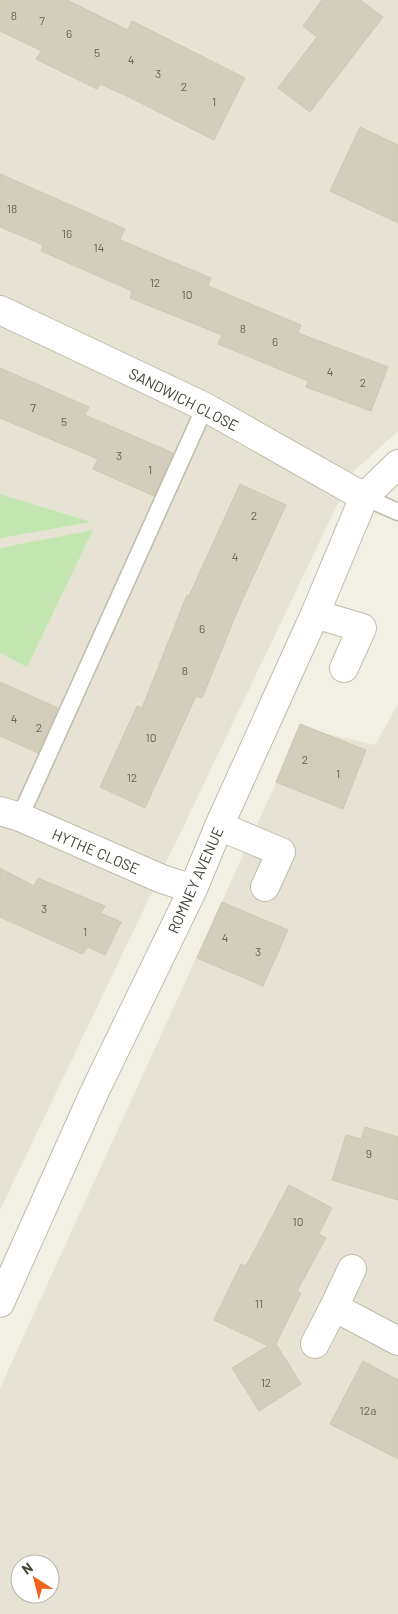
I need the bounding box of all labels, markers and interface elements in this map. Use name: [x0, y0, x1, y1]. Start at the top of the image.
house number: 8: [11, 8, 17, 22]
house number: 7: [39, 13, 45, 27]
house number: 6: [66, 26, 72, 40]
house number: 5: [94, 45, 100, 59]
house number: 4: [128, 52, 134, 66]
house number: 3: [155, 66, 161, 80]
house number: 2: [181, 79, 187, 93]
house number: 1: [212, 94, 216, 108]
house number: 18: [7, 201, 17, 215]
house number: 16: [62, 226, 72, 240]
house number: 14: [94, 240, 104, 254]
house number: 12: [150, 275, 160, 289]
house number: 10: [182, 287, 192, 301]
house number: 8: [240, 321, 246, 335]
house number: 6: [272, 334, 278, 348]
street label: SANDWICH CLOSE: [126, 364, 242, 434]
house number: 4: [327, 364, 333, 378]
house number: 2: [360, 375, 366, 389]
house number: 7: [30, 400, 36, 414]
house number: 5: [61, 414, 67, 428]
house number: 3: [116, 448, 122, 462]
house number: 1: [148, 462, 152, 476]
house number: 2: [251, 508, 257, 522]
house number: 4: [232, 549, 238, 563]
house number: 6: [199, 621, 205, 635]
house number: 8: [182, 663, 188, 677]
house number: 4: [11, 711, 17, 725]
house number: 2: [36, 720, 42, 734]
house number: 10: [146, 730, 156, 744]
house number: 2: [302, 752, 308, 766]
house number: 1: [336, 766, 340, 780]
house number: 12: [127, 770, 137, 784]
street label: HYTHE CLOSE: [49, 824, 143, 878]
street label: ROMNEY AVENUE: [163, 824, 227, 936]
house number: 3: [41, 901, 47, 915]
house number: 1: [83, 924, 87, 938]
house number: 4: [222, 930, 228, 944]
house number: 3: [255, 944, 261, 958]
house number: 9: [366, 1146, 372, 1160]
house number: 10: [293, 1214, 303, 1228]
house number: 11: [255, 1296, 263, 1310]
house number: 12: [261, 1375, 271, 1389]
house number: 12a: [360, 1403, 376, 1417]
north arrow: [10, 1554, 60, 1604]
text: N: [18, 1558, 36, 1578]

